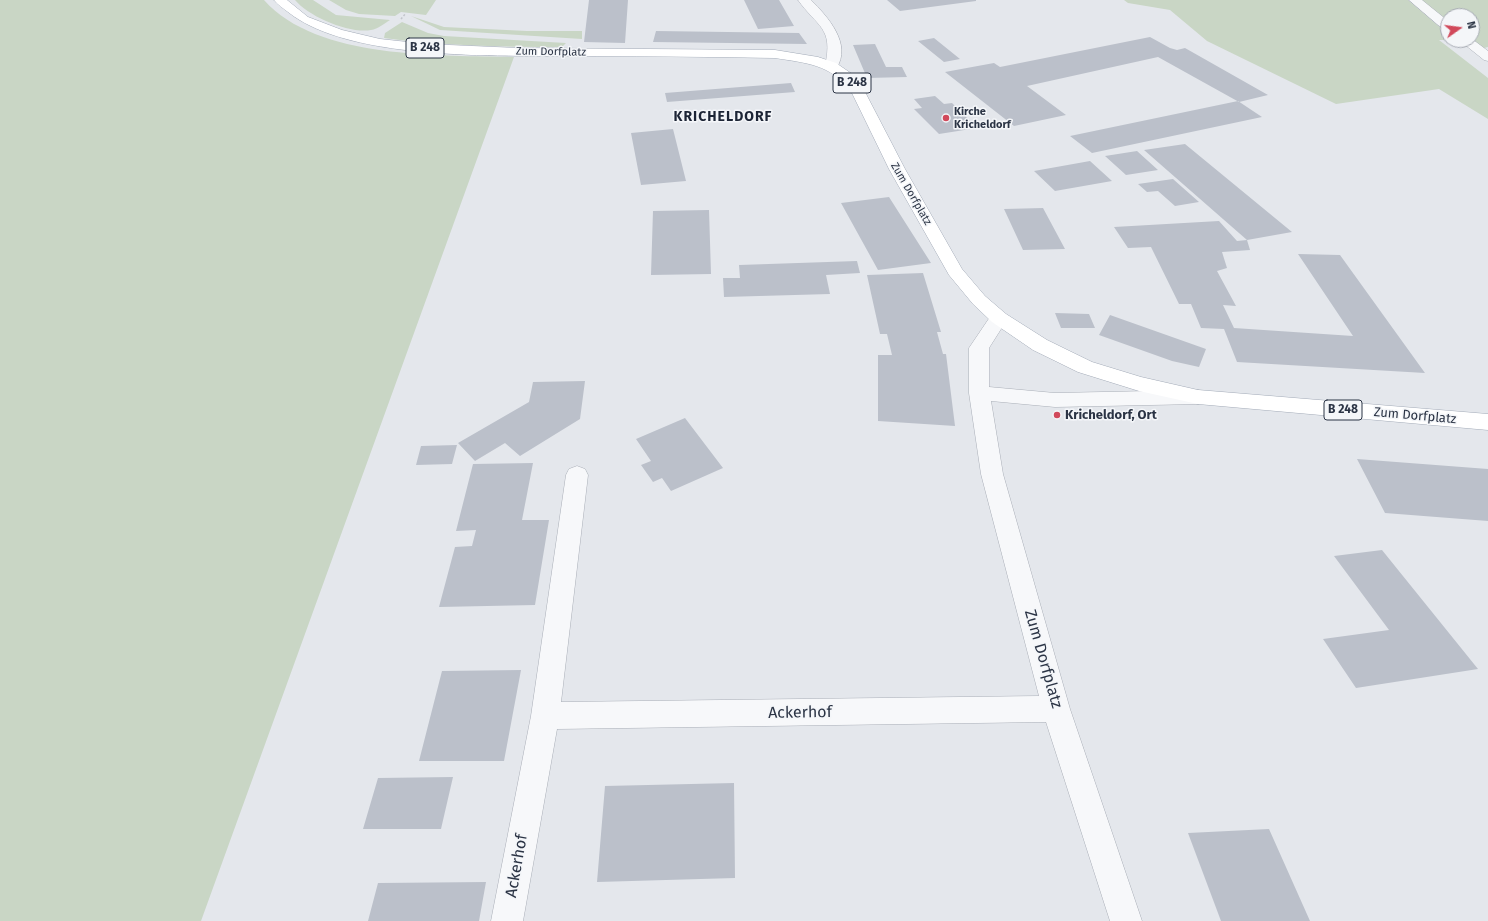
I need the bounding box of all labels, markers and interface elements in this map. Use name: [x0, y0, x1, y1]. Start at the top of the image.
north arrow: [1440, 8, 1480, 48]
text: N: [1464, 20, 1478, 30]
road number: B 248: [406, 38, 444, 58]
street label: Zum Dorfplatz: [516, 45, 586, 59]
road number: B 248: [833, 73, 871, 93]
place label: Kirche Kricheldorf: [954, 105, 1011, 131]
district label: KRICHELDORF: [674, 109, 772, 125]
marker: Kirche Kricheldorf: [941, 113, 951, 123]
street label: Zum Dorfplatz: [888, 160, 934, 228]
road number: B 248: [1324, 400, 1362, 420]
street label: Zum Dorfplatz: [1373, 405, 1457, 427]
place label: Kricheldorf, Ort: [1065, 407, 1157, 423]
marker: Kricheldorf, Ort: [1052, 410, 1062, 420]
street label: Zum Dorfplatz: [1020, 607, 1066, 711]
street label: Ackerhof: [768, 703, 832, 723]
street label: Ackerhof: [502, 833, 532, 899]

